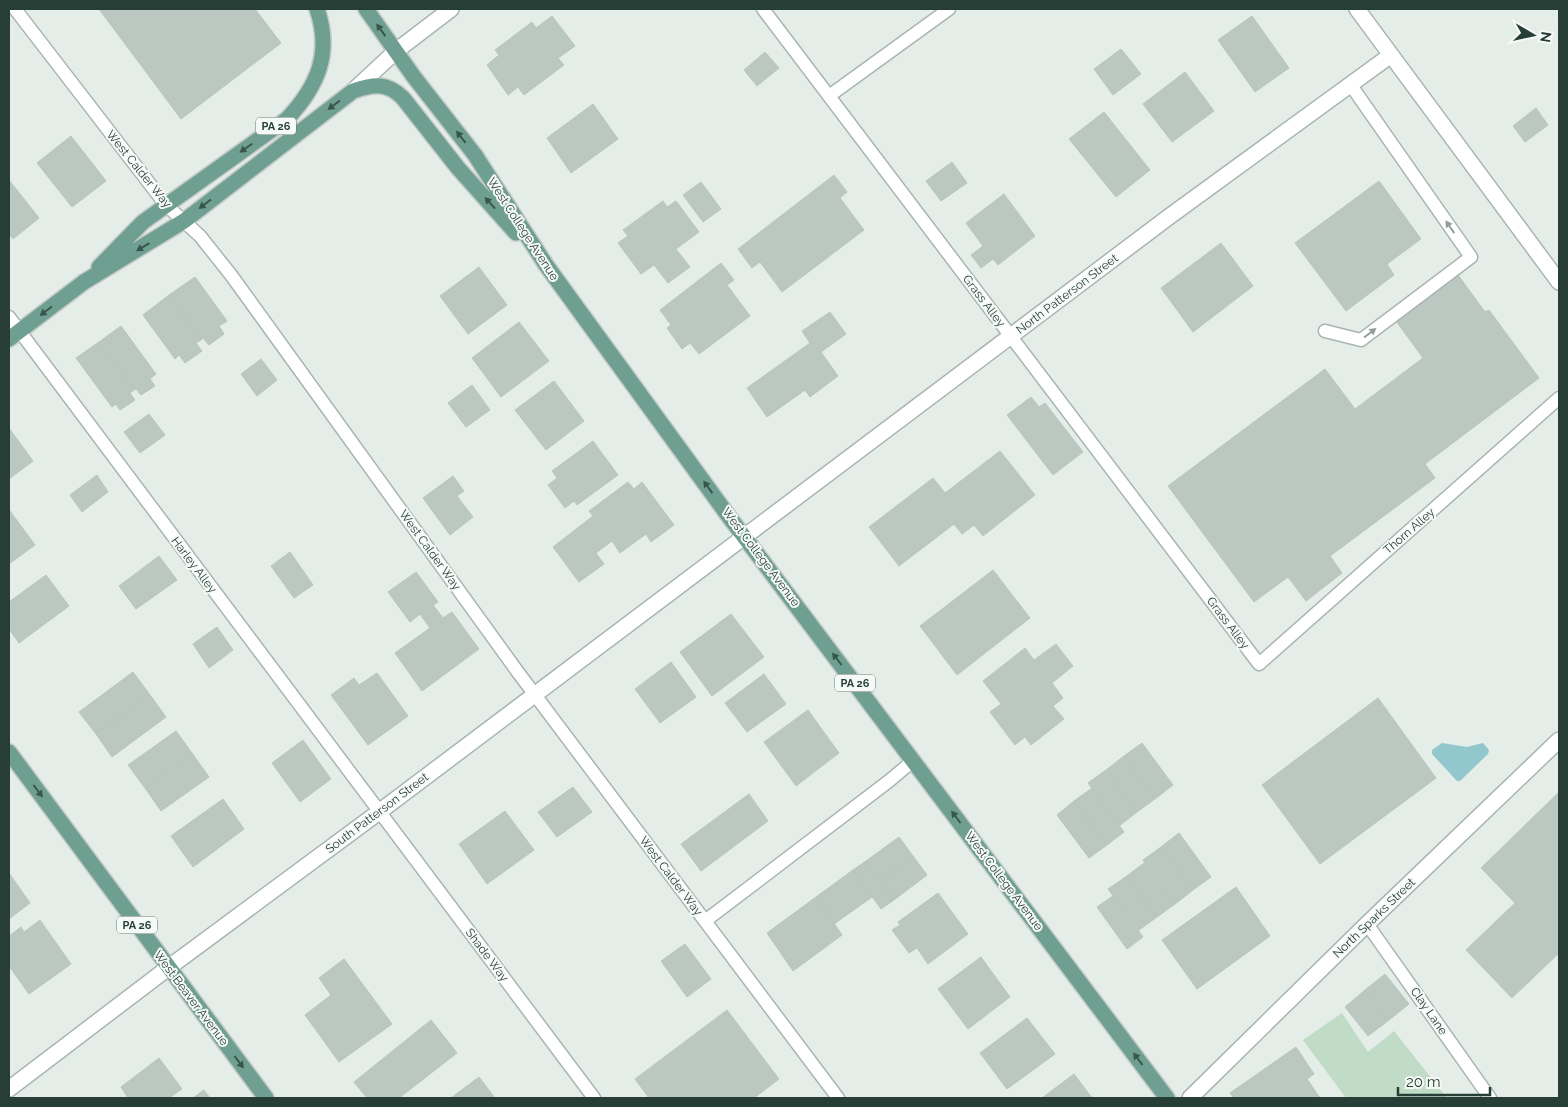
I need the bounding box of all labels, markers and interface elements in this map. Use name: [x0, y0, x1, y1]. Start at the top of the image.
north arrow: [1508, 10, 1558, 60]
one-way arrow: [376, 23, 386, 37]
text: N: [1537, 31, 1555, 44]
one-way arrow: [328, 100, 341, 111]
road number: PA 26: [256, 118, 296, 134]
street label: West Calder Way: [103, 127, 175, 211]
one-way arrow: [456, 130, 466, 144]
one-way arrow: [240, 142, 253, 153]
street label: West College Avenue: [484, 175, 562, 283]
one-way arrow: [484, 197, 495, 210]
one-way arrow: [199, 199, 212, 210]
one-way arrow: [1445, 221, 1455, 234]
one-way arrow: [136, 242, 149, 251]
street label: North Patterson Street: [1013, 251, 1121, 337]
street label: Grass Alley: [960, 272, 1008, 330]
one-way arrow: [40, 305, 53, 316]
one-way arrow: [1363, 328, 1377, 338]
one-way arrow: [703, 481, 713, 494]
street label: West College Avenue: [719, 505, 803, 609]
street label: Thorn Alley: [1380, 505, 1438, 557]
street label: West Calder Way: [396, 507, 464, 593]
street label: Harley Alley: [168, 534, 220, 596]
street label: Grass Alley: [1204, 594, 1252, 652]
one-way arrow: [832, 653, 843, 666]
road number: PA 26: [835, 674, 875, 691]
street label: South Patterson Street: [323, 770, 431, 856]
one-way arrow: [33, 784, 43, 798]
one-way arrow: [951, 810, 961, 824]
street label: West College Avenue: [962, 829, 1046, 933]
street label: West Calder Way: [637, 834, 706, 919]
street label: North Sparks Street: [1330, 875, 1418, 961]
road number: PA 26: [117, 916, 157, 934]
street label: Shade Way: [463, 926, 512, 985]
street label: West Beaver Avenue: [151, 948, 231, 1048]
street label: Clay Lane: [1408, 985, 1450, 1037]
one-way arrow: [1132, 1053, 1143, 1066]
one-way arrow: [234, 1055, 244, 1069]
scale bar: [1398, 1064, 1490, 1096]
text: 20 m: [1406, 1073, 1441, 1091]

